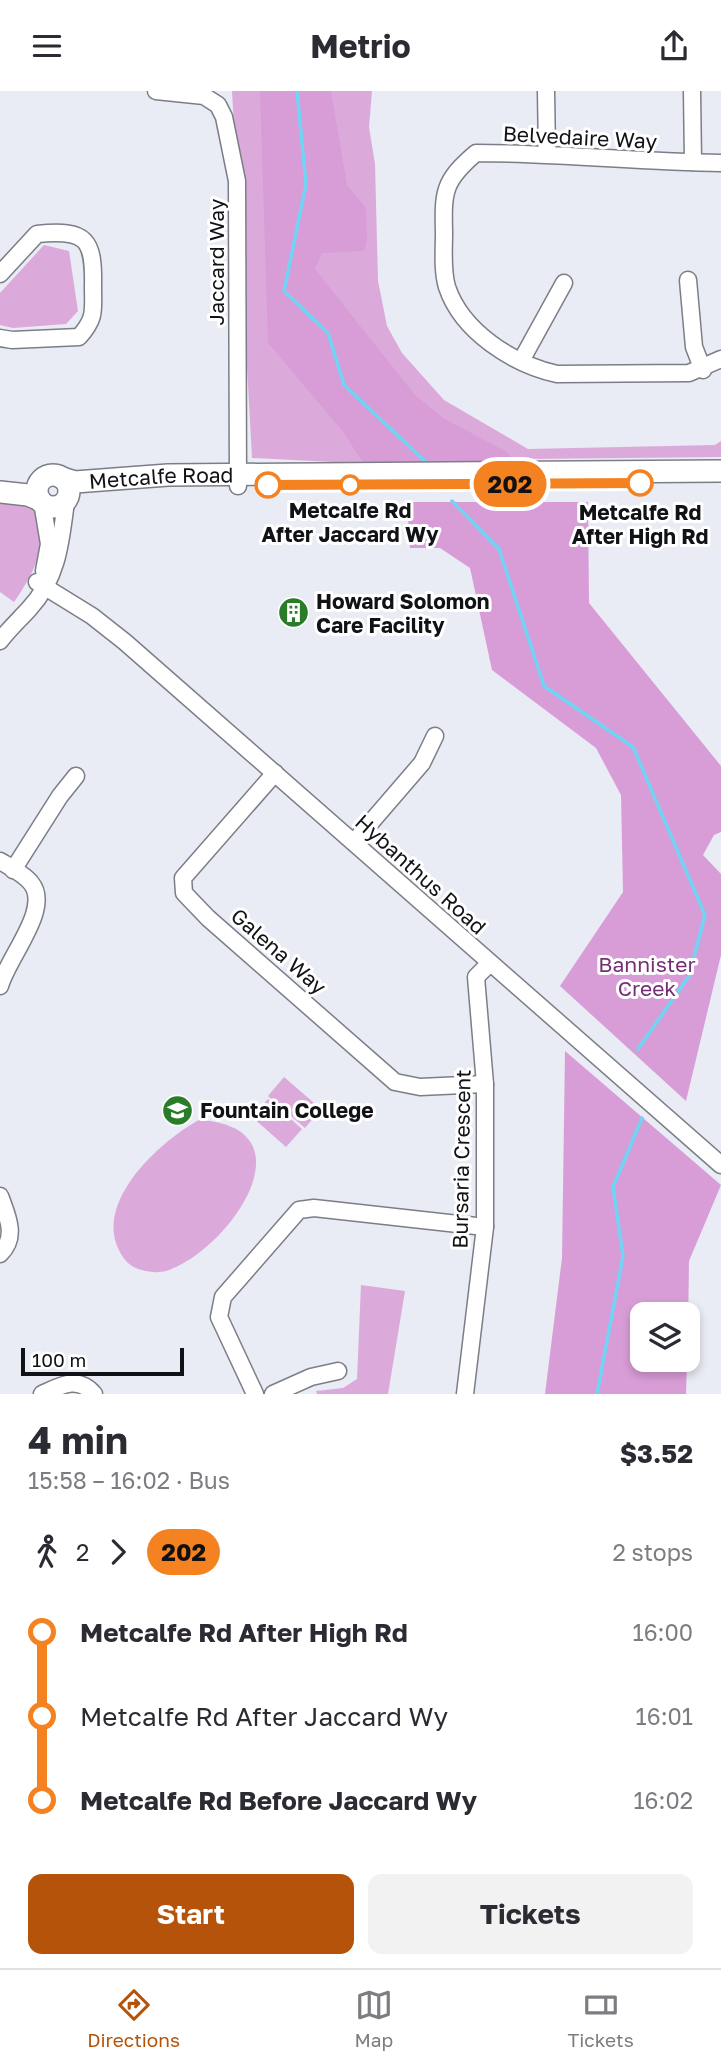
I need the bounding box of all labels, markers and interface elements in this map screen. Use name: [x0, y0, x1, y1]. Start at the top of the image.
icon: menu: [28, 27, 66, 65]
text: Metrio: [310, 27, 411, 65]
icon: share: [655, 27, 693, 65]
street label: Belvedaire Way: [502, 120, 658, 154]
street label: Jaccard Way: [203, 198, 229, 325]
line badge: 202: [470, 461, 550, 507]
street label: Metcalfe Road: [88, 462, 234, 494]
text: 202: [488, 469, 532, 498]
marker: Metcalfe Rd After High Rd: [627, 470, 653, 496]
unlabelled marker: [255, 472, 281, 498]
marker: Metcalfe Rd After Jaccard Wy: [340, 475, 360, 495]
place label: Metcalfe Rd After Jaccard Wy: [261, 497, 439, 547]
place label: Metcalfe Rd After High Rd: [572, 499, 708, 549]
place label: Howard Solomon Care Facility: [316, 588, 489, 638]
building icon: Howard Solomon Care Facility: [276, 596, 310, 630]
street label: Hybanthus Road: [350, 808, 492, 940]
street label: Galena Way: [226, 903, 332, 1000]
park label: Bannister Creek: [598, 951, 696, 1001]
street label: Bursaria Crescent: [446, 1069, 476, 1249]
school or university icon: Fountain College: [160, 1093, 194, 1127]
place label: Fountain College: [200, 1097, 374, 1123]
map controls: [630, 1302, 700, 1372]
button: layers: [630, 1302, 700, 1372]
scale bar: [21, 1345, 184, 1377]
text: 100 m: [32, 1348, 86, 1371]
text: 4 min: [28, 1417, 128, 1462]
text: $3.52: [620, 1438, 693, 1469]
text: 15:58 – 16:02 · Bus: [28, 1466, 230, 1494]
icon: walk: [28, 1533, 66, 1571]
icon: forward: [99, 1533, 137, 1571]
text: 202: [161, 1537, 206, 1566]
text: 2: [76, 1538, 89, 1566]
text: 2 stops: [612, 1538, 693, 1566]
text: Metcalfe Rd After High Rd: [80, 1617, 408, 1648]
text: 16:00: [633, 1618, 693, 1646]
text: Metcalfe Rd After Jaccard Wy: [80, 1701, 448, 1732]
text: 16:01: [636, 1702, 693, 1730]
text: Metcalfe Rd Before Jaccard Wy: [80, 1785, 477, 1816]
text: 16:02: [633, 1786, 693, 1814]
button: Start: [28, 1874, 354, 1954]
button: Tickets: [368, 1874, 693, 1954]
tab: Directions: [87, 1986, 180, 2051]
tab: Map: [354, 1986, 393, 2051]
tab: Tickets: [568, 1986, 634, 2051]

